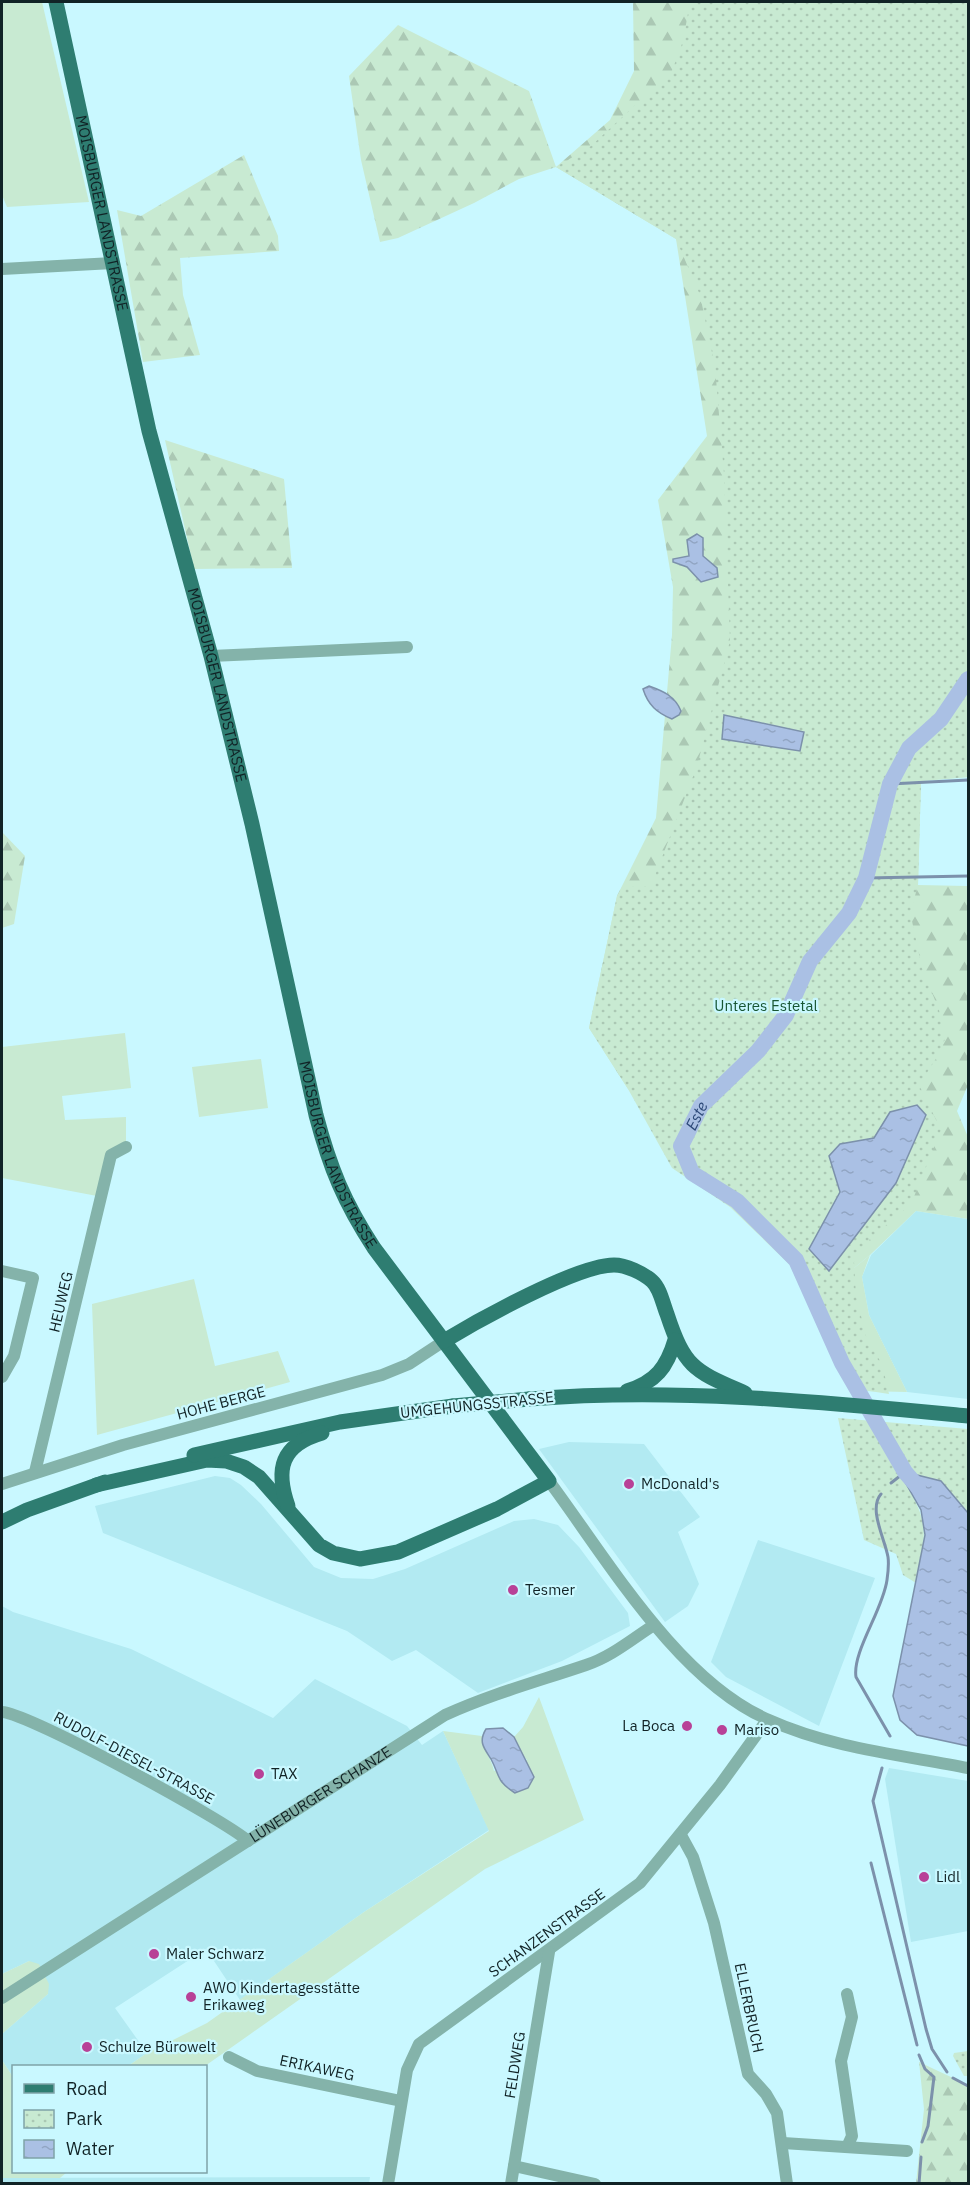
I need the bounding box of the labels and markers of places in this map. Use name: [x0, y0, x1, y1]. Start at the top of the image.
place label: McDonald's: [641, 1474, 719, 1493]
marker: McDonald's: [622, 1477, 636, 1491]
place label: Tesmer: [525, 1580, 575, 1599]
marker: Tesmer: [506, 1583, 520, 1597]
place label: La Boca: [622, 1716, 675, 1735]
marker: La Boca: [680, 1719, 694, 1733]
place label: Mariso: [734, 1720, 779, 1739]
marker: Mariso: [715, 1723, 729, 1737]
place label: TAX: [271, 1764, 298, 1783]
marker: TAX: [252, 1767, 266, 1781]
place label: Lidl: [936, 1867, 960, 1886]
marker: Lidl: [917, 1870, 931, 1884]
place label: Maler Schwarz: [166, 1944, 264, 1963]
marker: Maler Schwarz: [147, 1947, 161, 1961]
place label: AWO Kindertagesstätte Erikaweg: [203, 1978, 360, 2014]
marker: AWO Kindertagesstätte Erikaweg: [184, 1990, 198, 2004]
place label: Schulze Bürowelt: [99, 2037, 216, 2056]
marker: Schulze Bürowelt: [80, 2040, 94, 2054]

